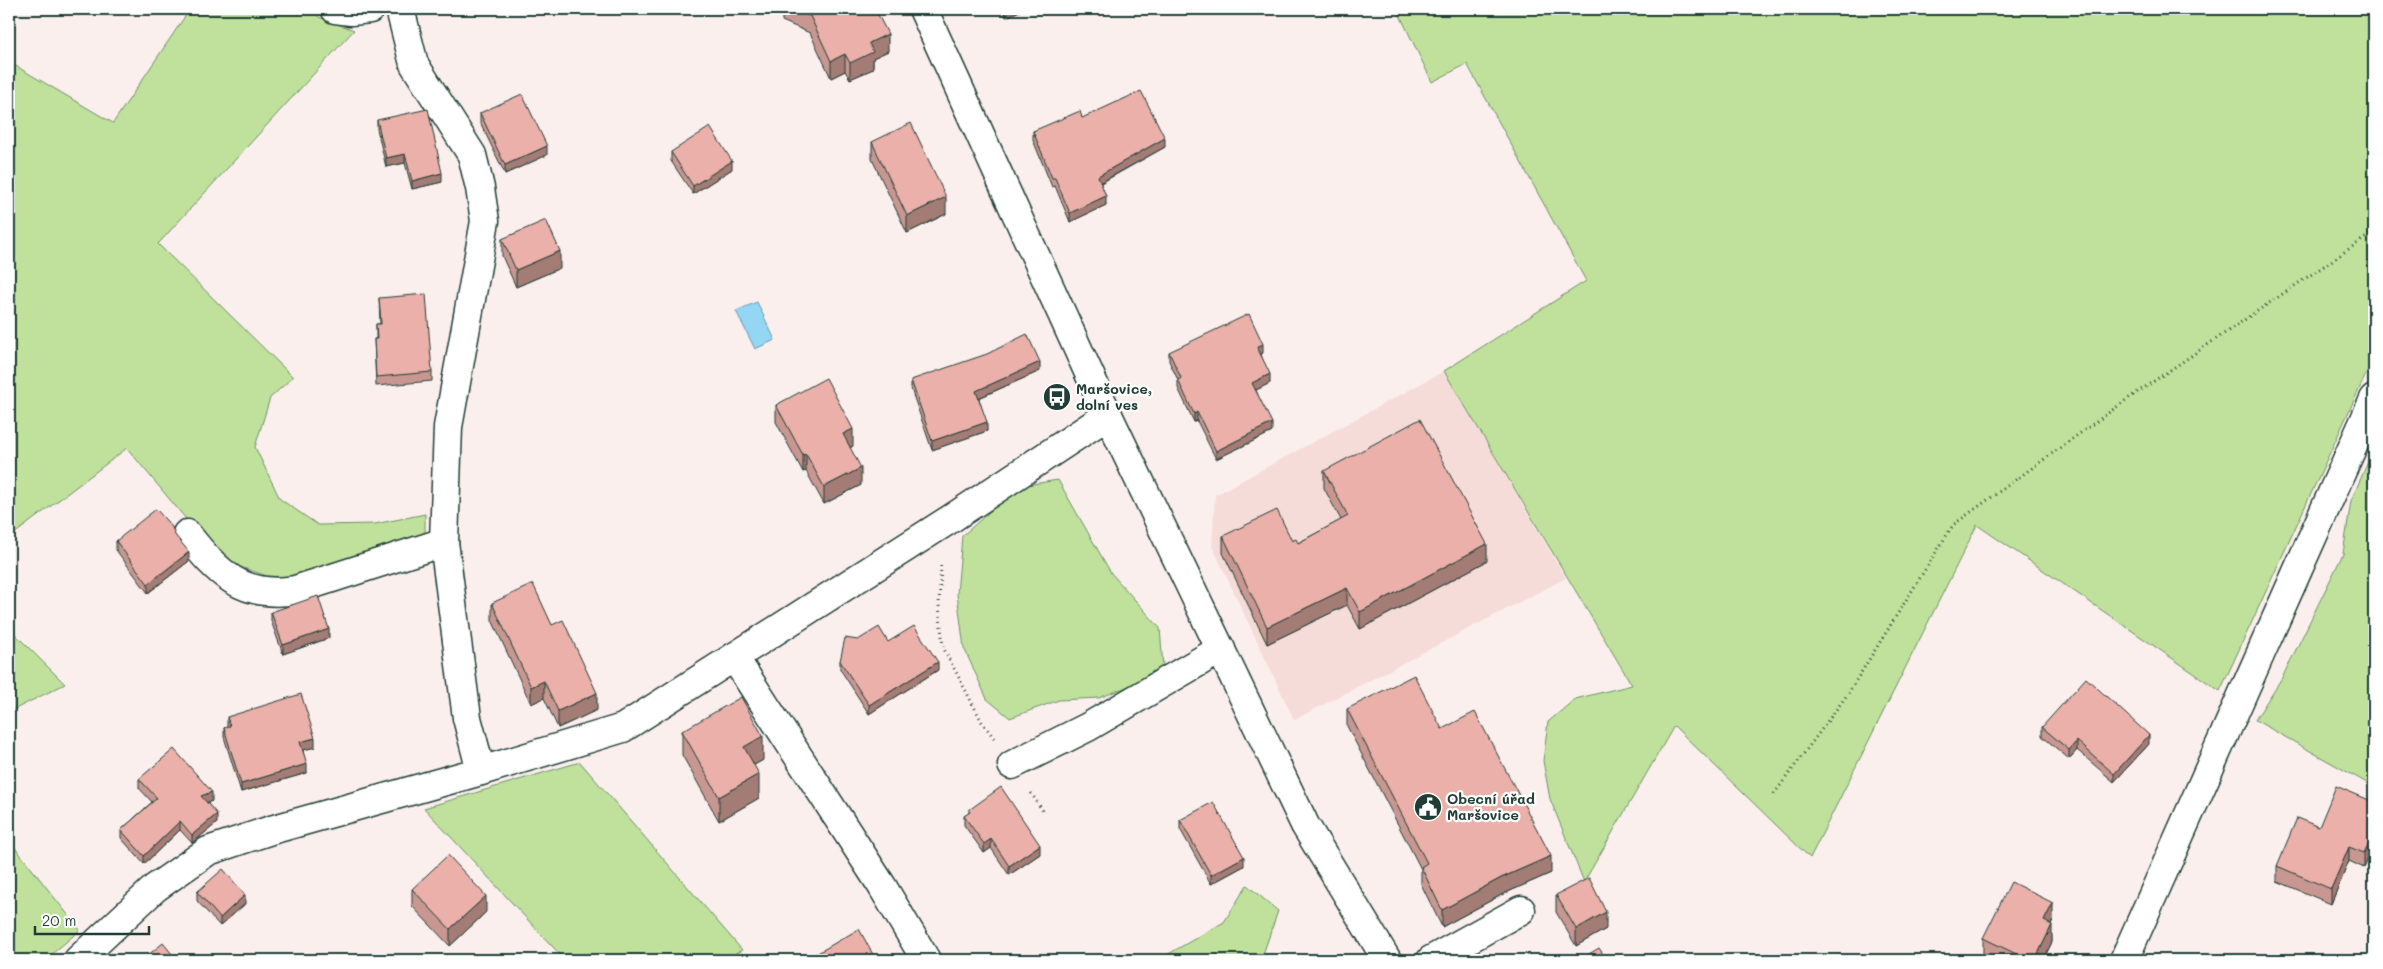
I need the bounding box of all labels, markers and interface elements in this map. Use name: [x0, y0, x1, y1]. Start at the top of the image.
place label: Maršovice, dolní ves: [1076, 379, 1152, 414]
bus stop icon: Maršovice, dolní ves: [1042, 382, 1072, 412]
place label: Obecní úřad Maršovice: [1447, 789, 1535, 824]
public building icon: Obecní úřad Maršovice: [1413, 792, 1443, 822]
scale bar: [35, 904, 149, 936]
text: 20 m: [42, 910, 76, 930]

